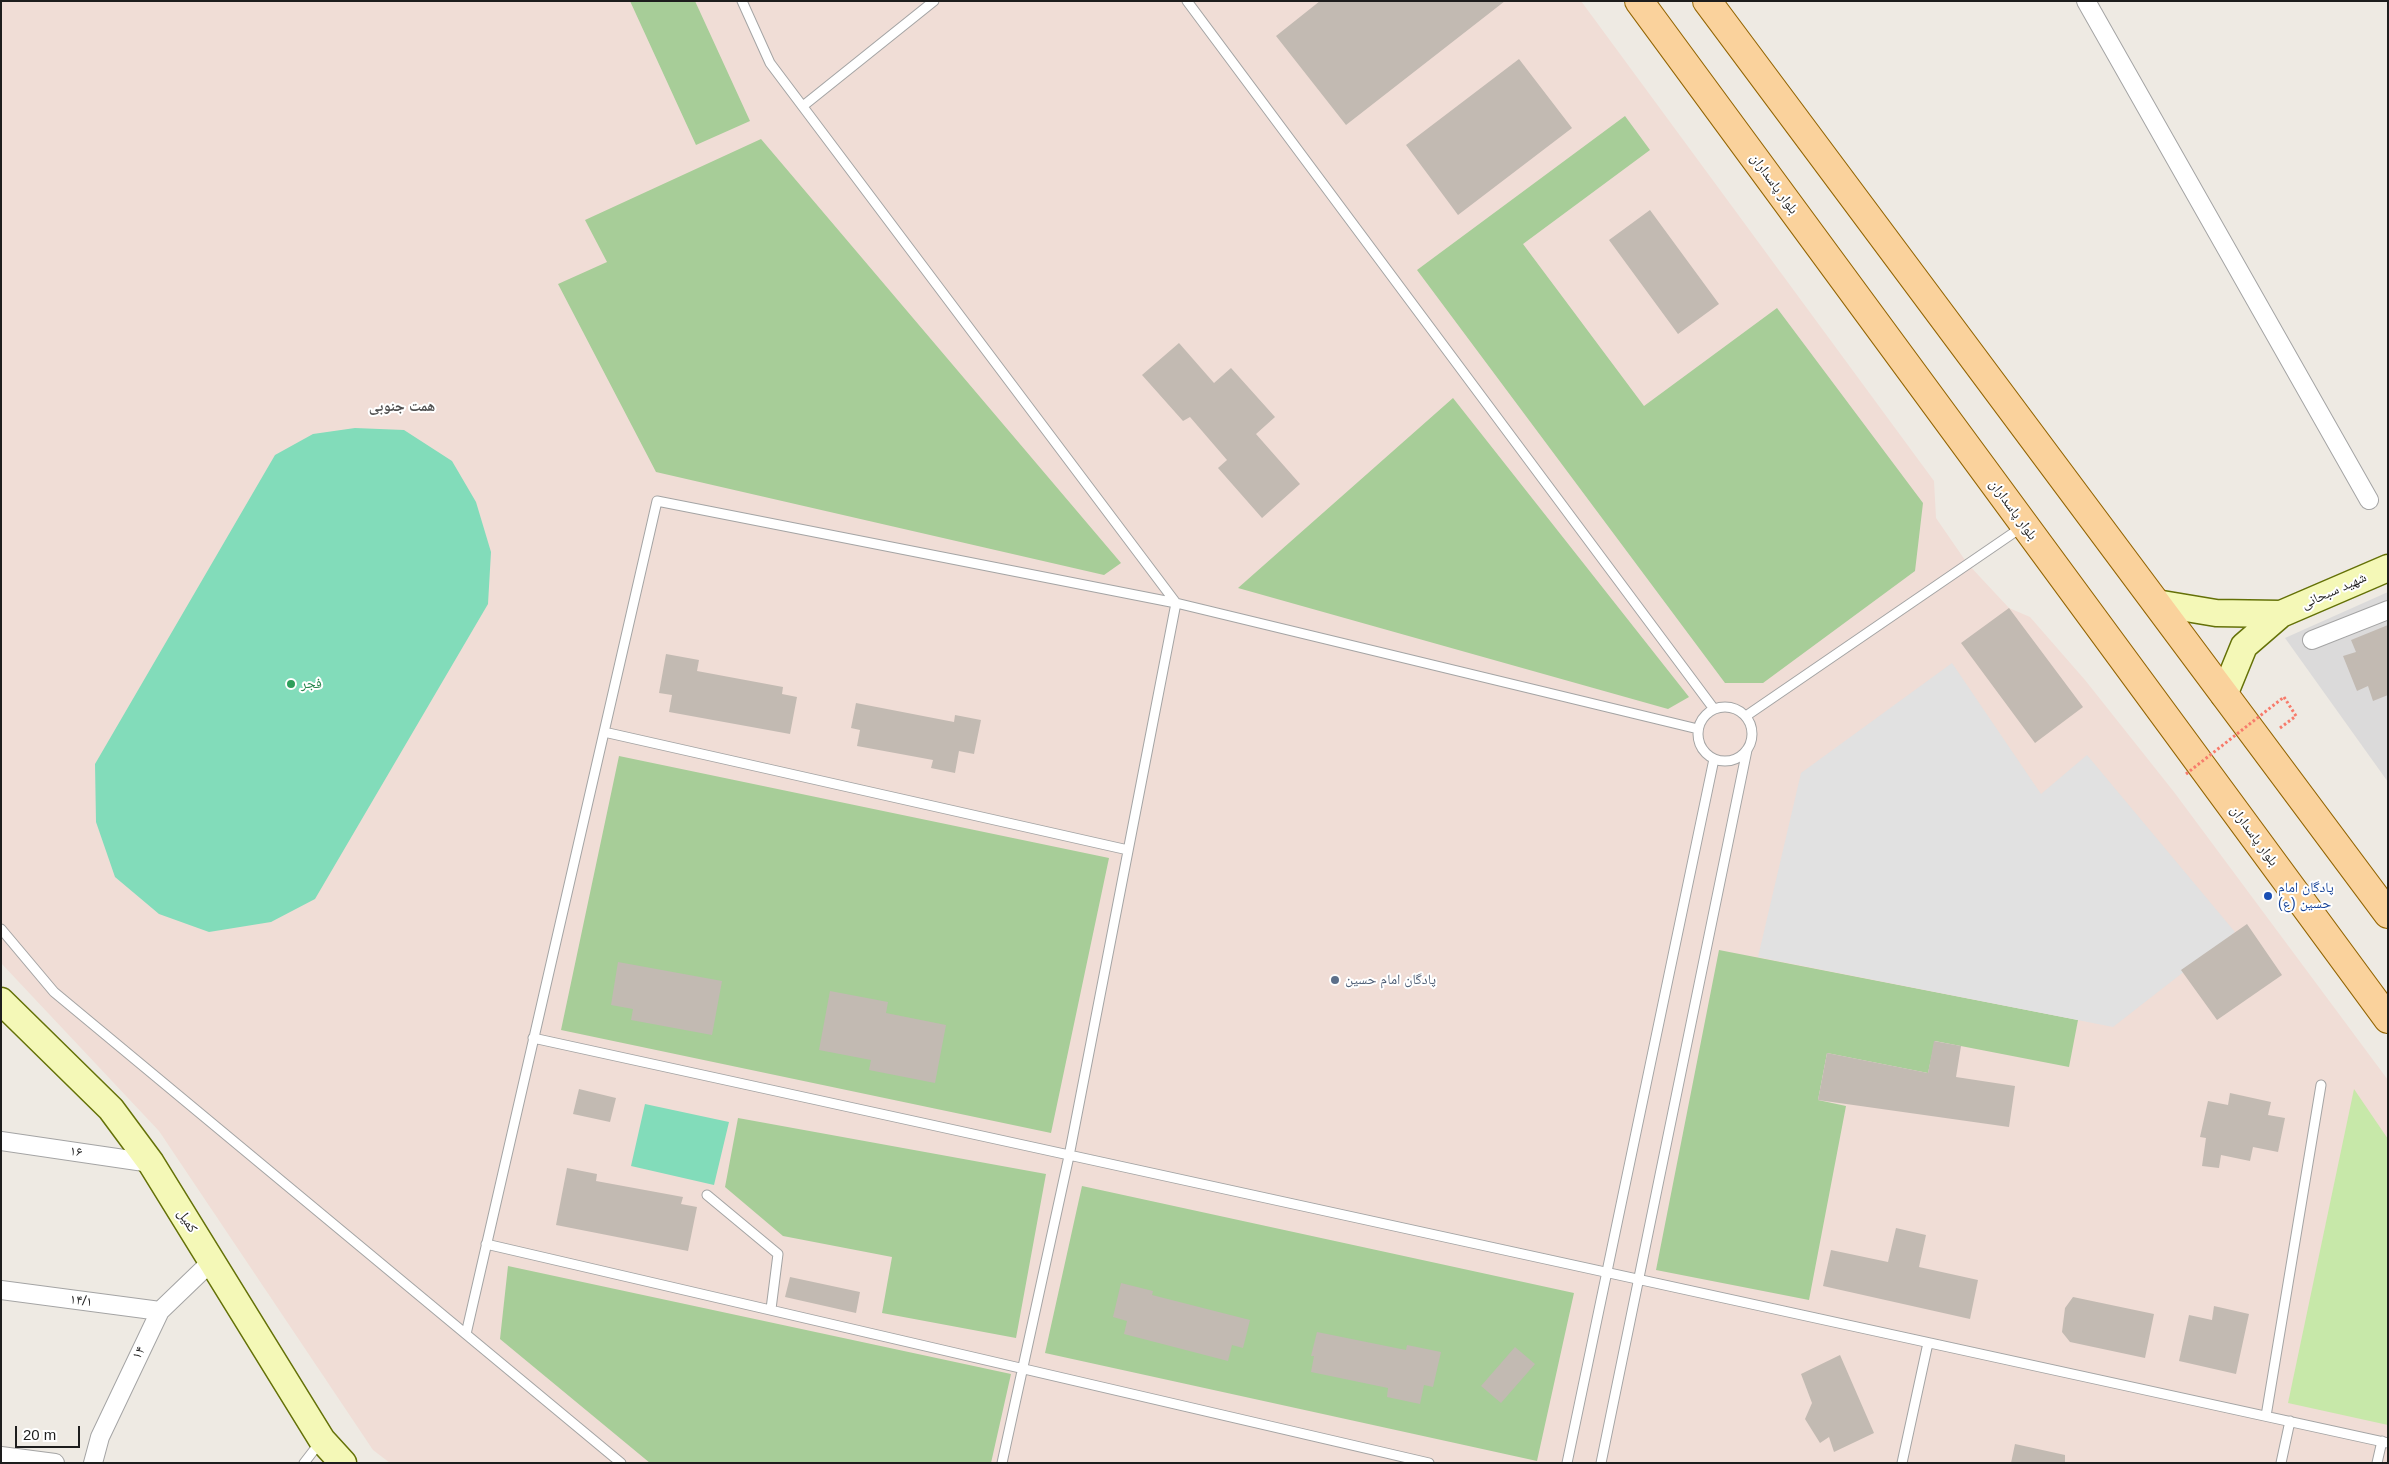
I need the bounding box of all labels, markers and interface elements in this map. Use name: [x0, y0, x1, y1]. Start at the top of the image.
street label: بلوار پاسداران: [1746, 150, 1802, 218]
district label: همت جنوبی: [369, 398, 435, 416]
street label: بلوار پاسداران: [1985, 476, 2041, 544]
street label: شهید سبحانی: [2299, 569, 2369, 613]
place label: فجر: [301, 676, 322, 692]
marker: فجر: [285, 678, 297, 690]
street label: بلوار پاسداران: [2226, 802, 2282, 870]
place label: پادگان امام حسین (ع): [2278, 880, 2334, 912]
marker: پادگان امام حسین (ع): [2262, 890, 2274, 902]
place label: پادگان امام حسین: [1345, 972, 1436, 988]
marker: پادگان امام حسین: [1329, 974, 1341, 986]
street label: ۱۶: [69, 1143, 83, 1161]
street label: کمیل: [173, 1206, 201, 1236]
street label: ۱۴/۱: [69, 1291, 93, 1311]
street label: ۱۴: [129, 1344, 149, 1362]
scale bar: [18, 1416, 82, 1448]
text: 20 m: [23, 1426, 56, 1443]

